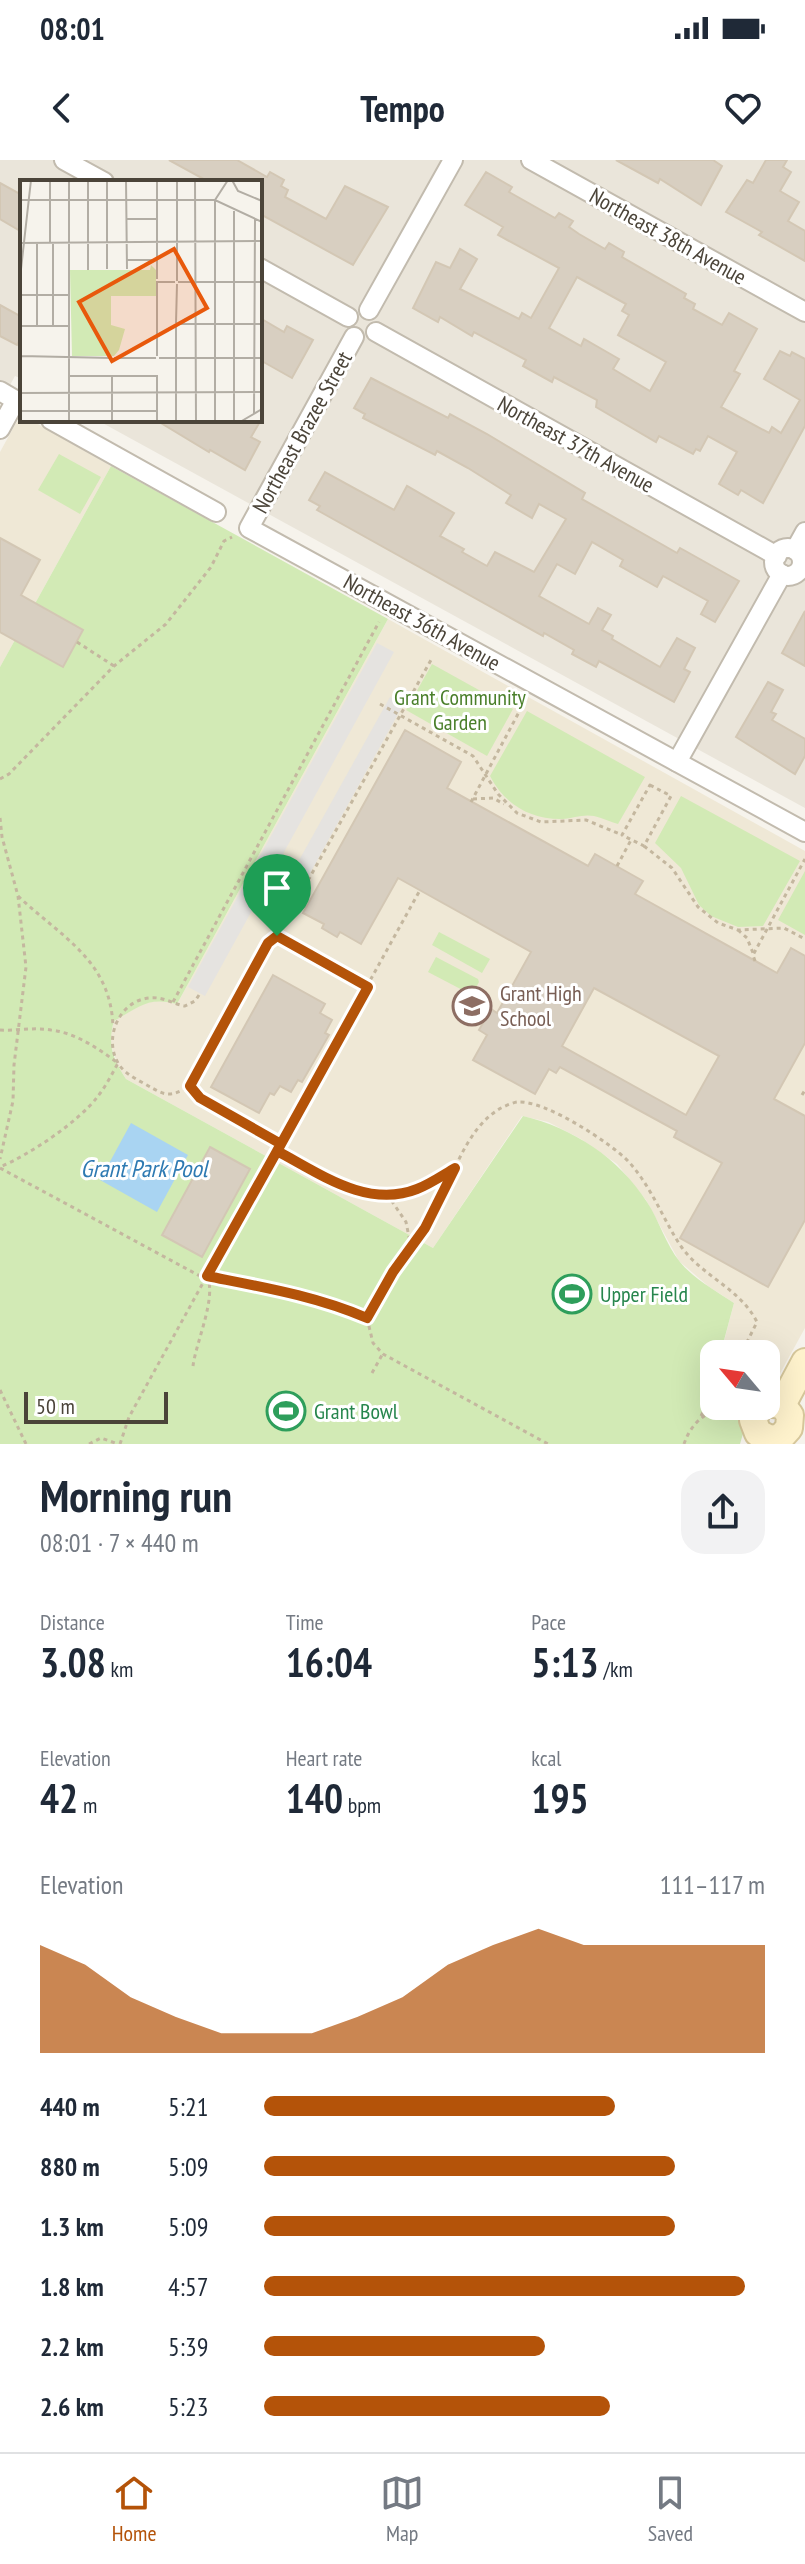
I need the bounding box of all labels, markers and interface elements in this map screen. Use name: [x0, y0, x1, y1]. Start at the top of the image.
text: 08:01: [40, 9, 105, 48]
text: Tempo: [360, 85, 445, 132]
icon: back: [40, 86, 84, 130]
icon: heart: [721, 86, 765, 130]
inset map: [20, 180, 262, 422]
street label: Northeast 38th Avenue: [585, 181, 751, 291]
street label: Northeast Brazee Street: [246, 346, 358, 518]
street label: Northeast 37th Avenue: [493, 389, 659, 499]
street label: Northeast 36th Avenue: [339, 567, 505, 677]
park label: Grant Community Garden: [394, 683, 527, 736]
pin: [243, 854, 311, 936]
icon: arrive: [255, 866, 299, 910]
place label: Grant High School: [500, 979, 582, 1032]
school or university icon: Grant High School: [451, 985, 493, 1027]
water label: Grant Park Pool: [81, 1153, 210, 1184]
sports icon: Upper Field: [551, 1273, 593, 1315]
place label: Upper Field: [600, 1280, 688, 1308]
north arrow: [700, 1340, 780, 1420]
map controls: [700, 1340, 780, 1420]
scale bar: [24, 1388, 168, 1424]
sports icon: Grant Bowl: [265, 1390, 307, 1432]
text: 50 m: [36, 1392, 75, 1420]
place label: Grant Bowl: [314, 1397, 399, 1425]
text: Morning run: [40, 1467, 232, 1524]
button: share: [681, 1470, 765, 1554]
text: 08:01 · 7 × 440 m: [40, 1526, 199, 1559]
text: Distance: [40, 1608, 105, 1636]
text: Time: [286, 1608, 324, 1636]
text: Pace: [531, 1608, 566, 1636]
text: 3.08: [40, 1636, 106, 1688]
text: 16:04: [286, 1636, 372, 1688]
text: 5:13: [531, 1636, 599, 1688]
text: km: [106, 1655, 133, 1683]
text: /km: [599, 1655, 633, 1683]
text: Elevation: [40, 1744, 111, 1772]
text: Heart rate: [286, 1744, 362, 1772]
text: kcal: [531, 1744, 561, 1772]
text: 42: [40, 1772, 78, 1824]
text: 140: [286, 1772, 343, 1824]
text: 195: [531, 1772, 589, 1824]
text: m: [78, 1791, 97, 1819]
text: bpm: [343, 1791, 381, 1819]
text: Elevation: [40, 1868, 123, 1901]
text: 111–117 m: [660, 1868, 765, 1901]
text: 440 m: [40, 2090, 100, 2123]
text: 5:21: [168, 2090, 208, 2123]
text: 880 m: [40, 2150, 100, 2183]
text: 5:09: [168, 2150, 208, 2183]
text: 1.3 km: [40, 2210, 104, 2243]
text: 5:09: [168, 2210, 208, 2243]
text: 1.8 km: [40, 2270, 104, 2303]
text: 4:57: [168, 2270, 208, 2303]
text: 2.2 km: [40, 2330, 104, 2363]
text: 5:39: [168, 2330, 208, 2363]
text: 2.6 km: [40, 2390, 104, 2423]
text: 5:23: [168, 2390, 208, 2423]
tab: Home: [112, 2471, 157, 2547]
tab: Map: [380, 2471, 424, 2547]
tab: Saved: [648, 2471, 693, 2547]

